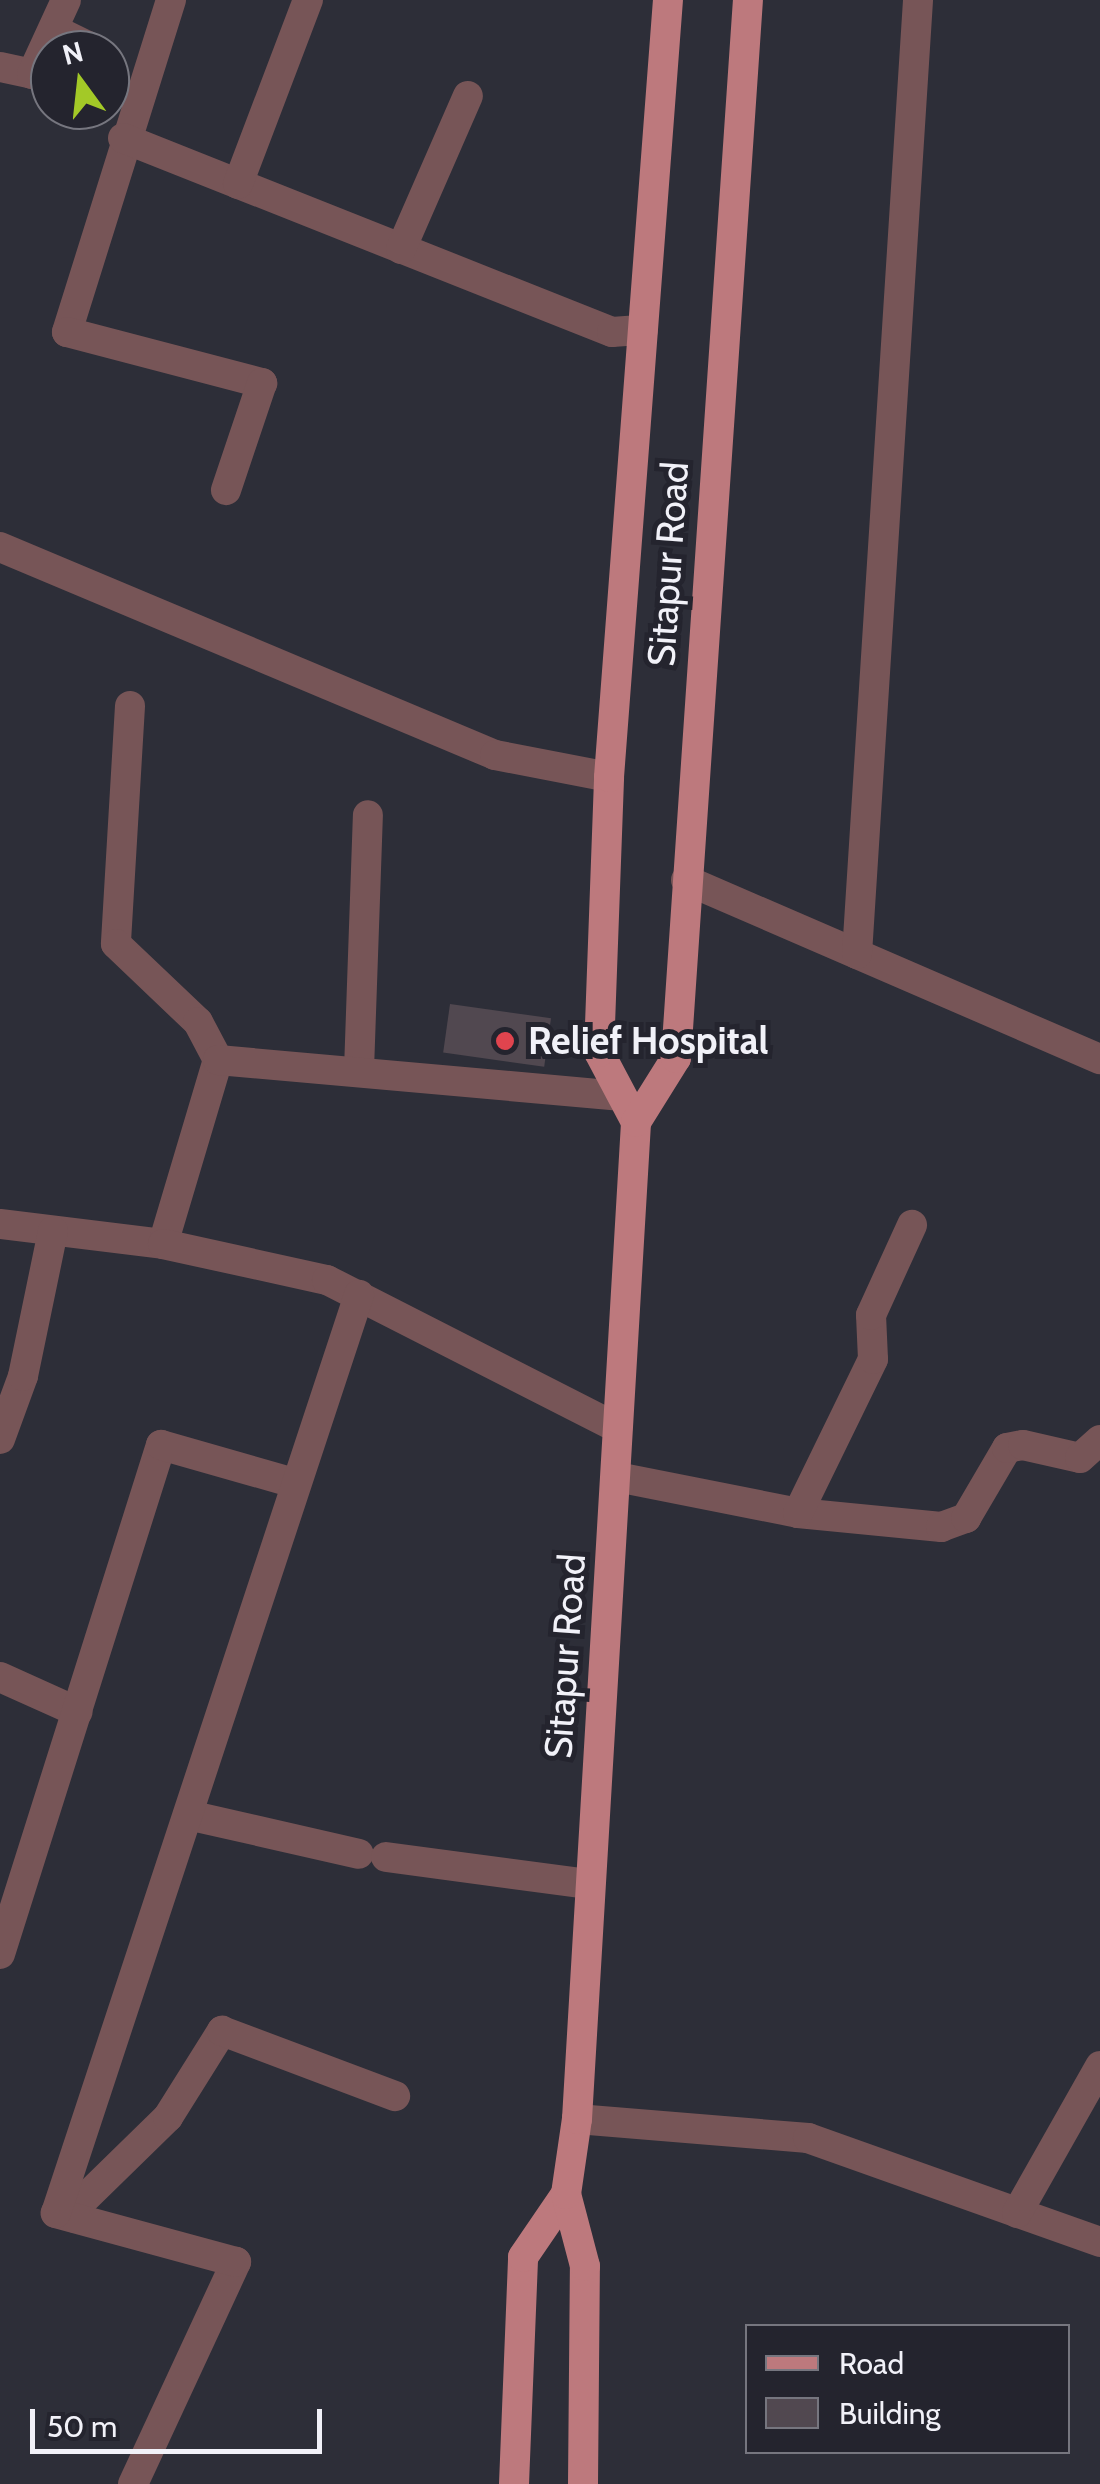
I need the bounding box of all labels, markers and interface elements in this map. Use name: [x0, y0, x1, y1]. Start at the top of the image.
north arrow: [30, 30, 130, 130]
text: N: [59, 34, 87, 72]
street label: Sitapur Road: [638, 460, 698, 668]
place label: Relief Hospital: [528, 1018, 769, 1064]
marker: Relief Hospital: [492, 1028, 518, 1054]
street label: Sitapur Road: [535, 1552, 595, 1760]
legend: [745, 2324, 1070, 2454]
text: Road: [839, 2345, 904, 2382]
scale bar: [35, 2389, 328, 2451]
text: Building: [839, 2395, 941, 2432]
text: 50 m: [47, 2408, 117, 2445]

